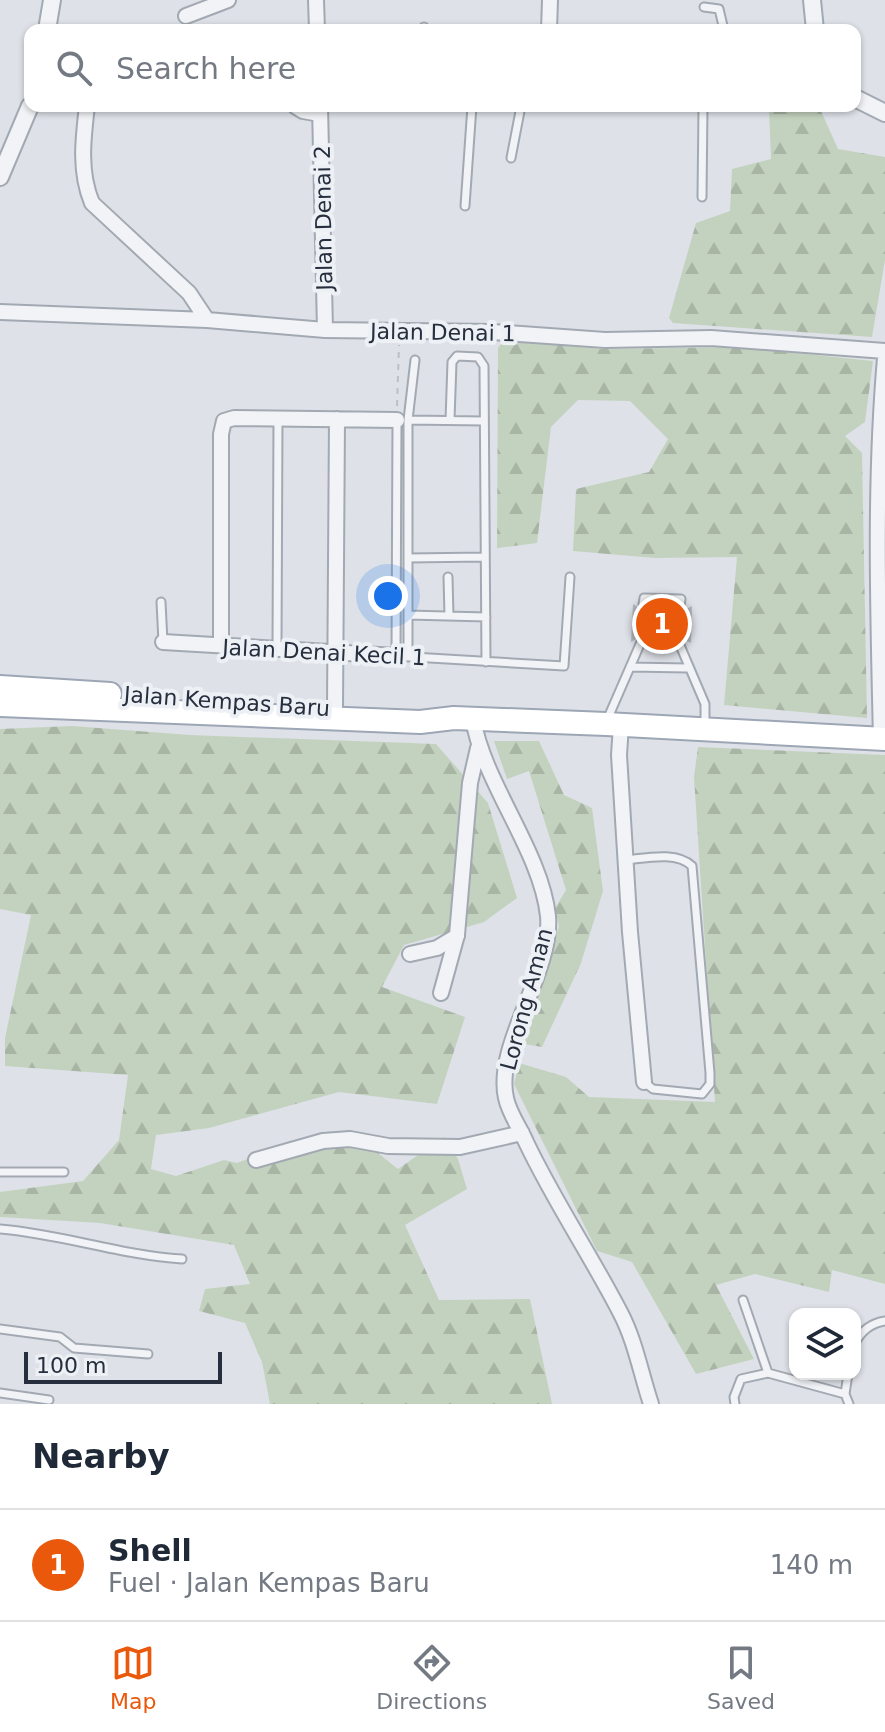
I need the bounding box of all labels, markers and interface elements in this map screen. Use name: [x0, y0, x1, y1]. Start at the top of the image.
search box: [24, 24, 861, 112]
icon: search: [52, 46, 96, 90]
text: Search here: [116, 51, 296, 86]
street label: Jalan Denai 2: [310, 145, 337, 293]
street label: Jalan Denai 1: [368, 319, 516, 346]
your location: [368, 576, 408, 616]
pin: 1: [636, 594, 688, 654]
street label: Jalan Denai Kecil 1: [220, 635, 426, 670]
street label: Jalan Kempas Baru: [121, 682, 331, 721]
street label: Lorong Aman: [495, 925, 557, 1073]
map controls: [789, 1308, 861, 1380]
button: layers: [789, 1308, 861, 1380]
scale bar: [24, 1348, 222, 1384]
text: 100 m: [36, 1353, 106, 1378]
text: Nearby: [32, 1436, 170, 1476]
text: Shell: [108, 1533, 192, 1568]
text: 1: [49, 1550, 67, 1580]
text: 140 m: [770, 1550, 853, 1580]
text: Fuel · Jalan Kempas Baru: [108, 1568, 430, 1598]
tab: Map: [110, 1641, 156, 1714]
tab: Directions: [376, 1641, 487, 1714]
tab: Saved: [707, 1641, 775, 1714]

